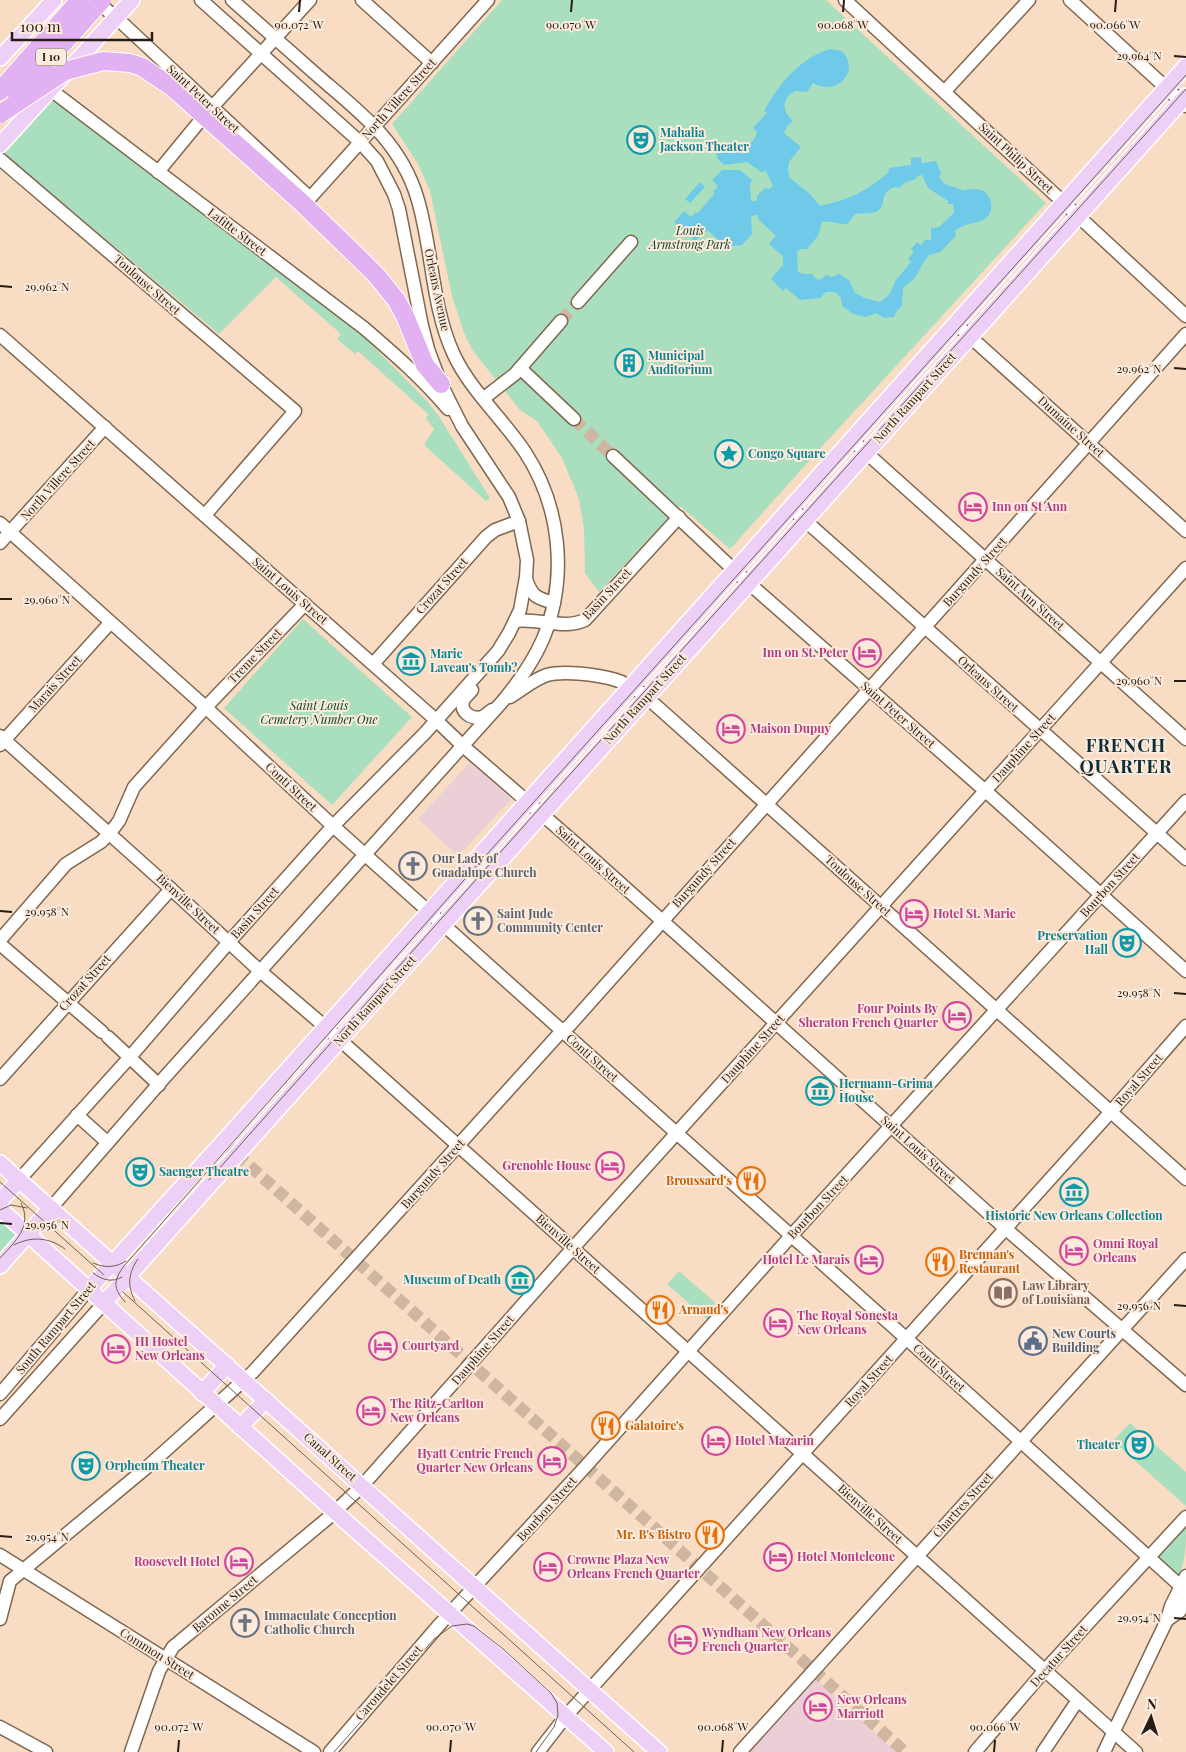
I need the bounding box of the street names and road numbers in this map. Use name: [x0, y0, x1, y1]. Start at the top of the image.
road number: I 10: [36, 48, 66, 66]
street label: North Villere Street: [358, 54, 439, 142]
street label: Saint Peter Street: [164, 60, 244, 137]
street label: Saint Philip Street: [976, 118, 1058, 197]
street label: Lafitte Street: [205, 204, 271, 259]
street label: Orleans Avenue: [421, 247, 455, 333]
street label: Toulouse Street: [111, 251, 185, 318]
street label: North Rampart Street: [869, 348, 960, 446]
street label: Dumaine Street: [1035, 392, 1109, 461]
street label: North Villere Street: [17, 435, 98, 523]
street label: Burgundy Street: [939, 533, 1010, 609]
street label: Saint Louis Street: [250, 553, 332, 628]
street label: Crozat Street: [412, 553, 471, 617]
street label: Saint Ann Street: [993, 563, 1069, 634]
street label: Basin Street: [578, 564, 635, 622]
street label: Treme Street: [224, 624, 285, 686]
street label: North Rampart Street: [599, 649, 690, 747]
street label: Marais Street: [24, 651, 85, 715]
street label: Orleans Street: [955, 652, 1023, 715]
street label: Saint Peter Street: [858, 677, 940, 752]
street label: Dauphine Street: [988, 709, 1059, 785]
street label: Conti Street: [262, 758, 321, 815]
street label: Saint Louis Street: [553, 822, 635, 897]
street label: Burgundy Street: [668, 834, 739, 910]
street label: Bourbon Street: [1076, 848, 1143, 920]
street label: Toulouse Street: [822, 851, 896, 920]
street label: Bienville Street: [153, 870, 224, 937]
street label: Basin Street: [227, 882, 282, 942]
street label: Crozat Street: [55, 950, 114, 1014]
street label: North Rampart Street: [329, 951, 420, 1049]
street label: Dauphine Street: [717, 1010, 788, 1086]
street label: Conti Street: [563, 1030, 623, 1085]
street label: Royal Street: [1111, 1049, 1166, 1109]
street label: Saint Louis Street: [878, 1112, 960, 1187]
street label: Burgundy Street: [397, 1135, 468, 1211]
street label: Bourbon Street: [784, 1170, 852, 1242]
street label: Bienville Street: [533, 1210, 605, 1277]
street label: South Rampart Street: [12, 1277, 99, 1377]
street label: Dauphine Street: [447, 1310, 517, 1388]
street label: Conti Street: [910, 1340, 970, 1395]
street label: Royal Street: [841, 1350, 896, 1410]
street label: Canal Street: [301, 1428, 361, 1485]
street label: Chartres Street: [929, 1468, 996, 1540]
street label: Bourbon Street: [513, 1472, 580, 1544]
street label: Bienville Street: [835, 1480, 907, 1547]
street label: Baronne Street: [188, 1571, 261, 1635]
street label: Decatur Street: [1026, 1620, 1091, 1690]
street label: Common Street: [117, 1624, 198, 1683]
street label: Carondelet Street: [351, 1641, 426, 1723]

